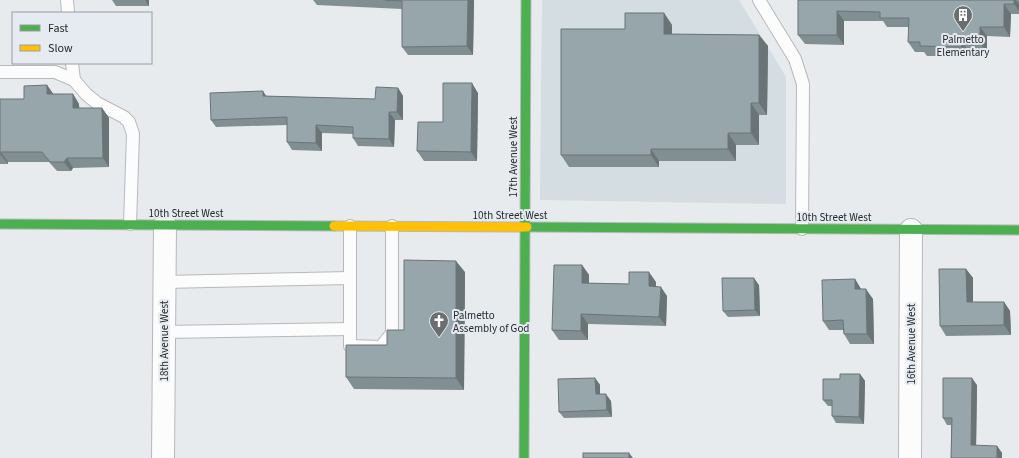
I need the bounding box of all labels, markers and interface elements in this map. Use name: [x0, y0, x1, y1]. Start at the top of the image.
building icon: Palmetto Elementary: [952, 4, 974, 32]
legend: [12, 12, 152, 64]
text: Fast: [48, 20, 68, 37]
place label: Palmetto Elementary: [937, 32, 989, 60]
text: Slow: [48, 40, 73, 57]
street label: 17th Avenue West: [506, 116, 521, 198]
street label: 10th Street West: [149, 206, 224, 221]
street label: 10th Street West: [473, 208, 548, 223]
street label: 10th Street West: [797, 210, 872, 225]
street label: 18th Avenue West: [157, 300, 172, 382]
street label: 16th Avenue West: [904, 303, 919, 385]
place label: Palmetto Assembly of God: [453, 308, 529, 336]
church icon: Palmetto Assembly of God: [428, 310, 450, 338]

